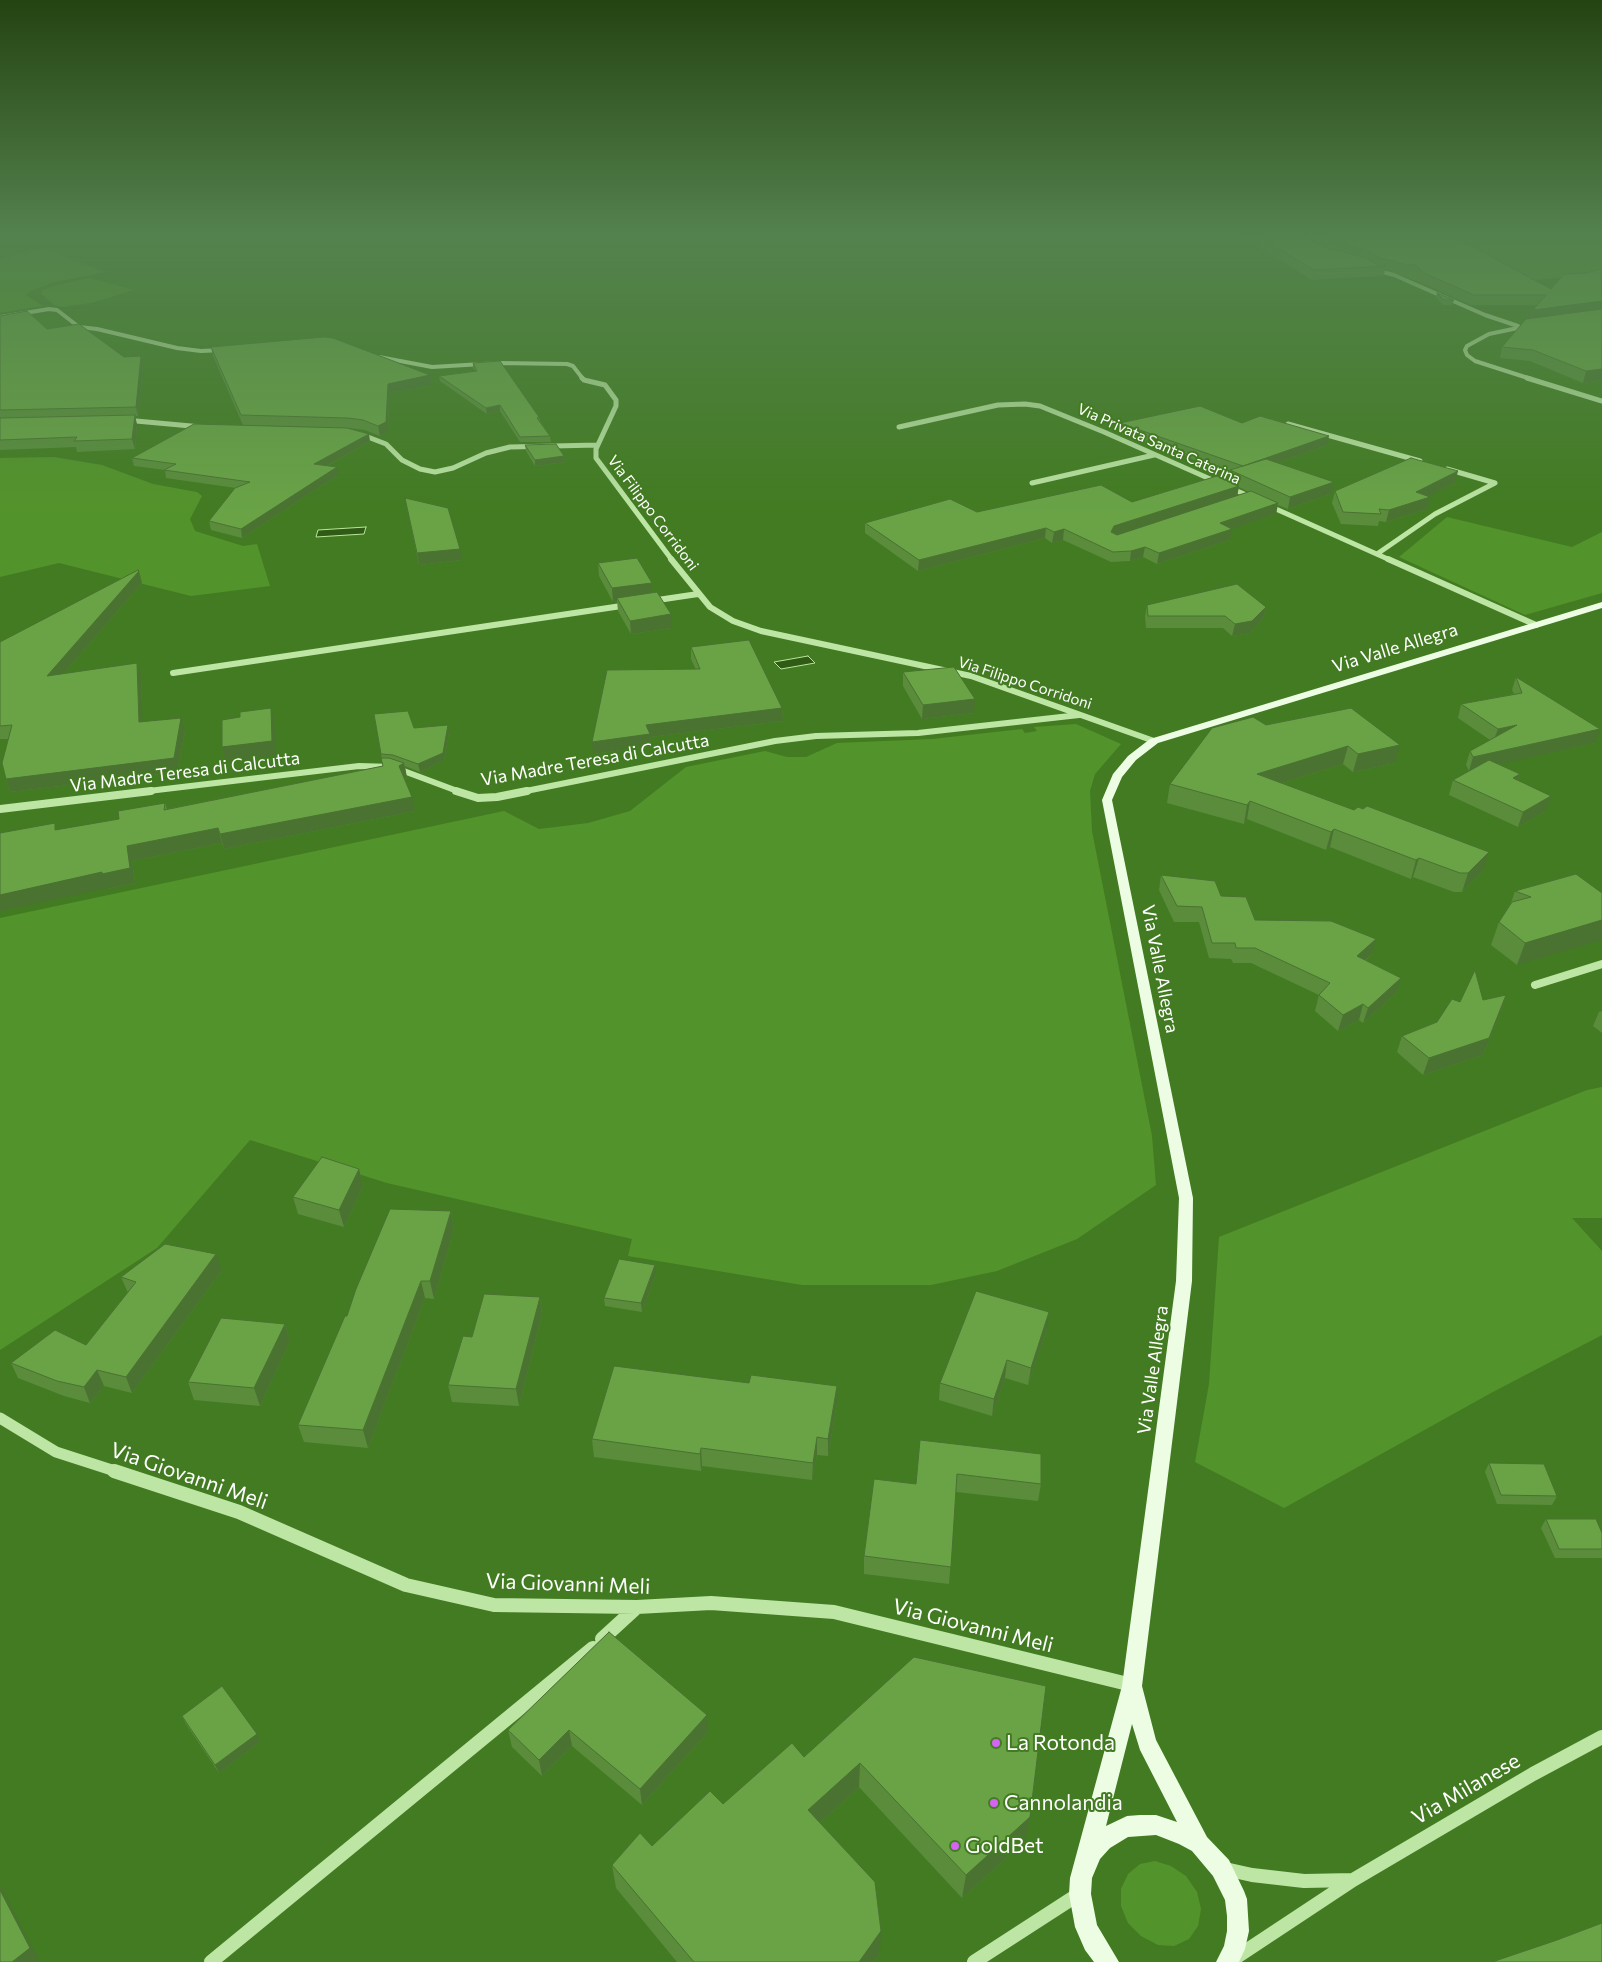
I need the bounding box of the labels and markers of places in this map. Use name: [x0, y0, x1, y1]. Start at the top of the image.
place label: La Rotonda: [1006, 1730, 1115, 1756]
marker: La Rotonda: [990, 1737, 1002, 1749]
place label: Cannolandia: [1004, 1790, 1123, 1816]
marker: Cannolandia: [988, 1797, 1000, 1809]
place label: GoldBet: [965, 1833, 1043, 1859]
marker: GoldBet: [949, 1840, 961, 1852]

